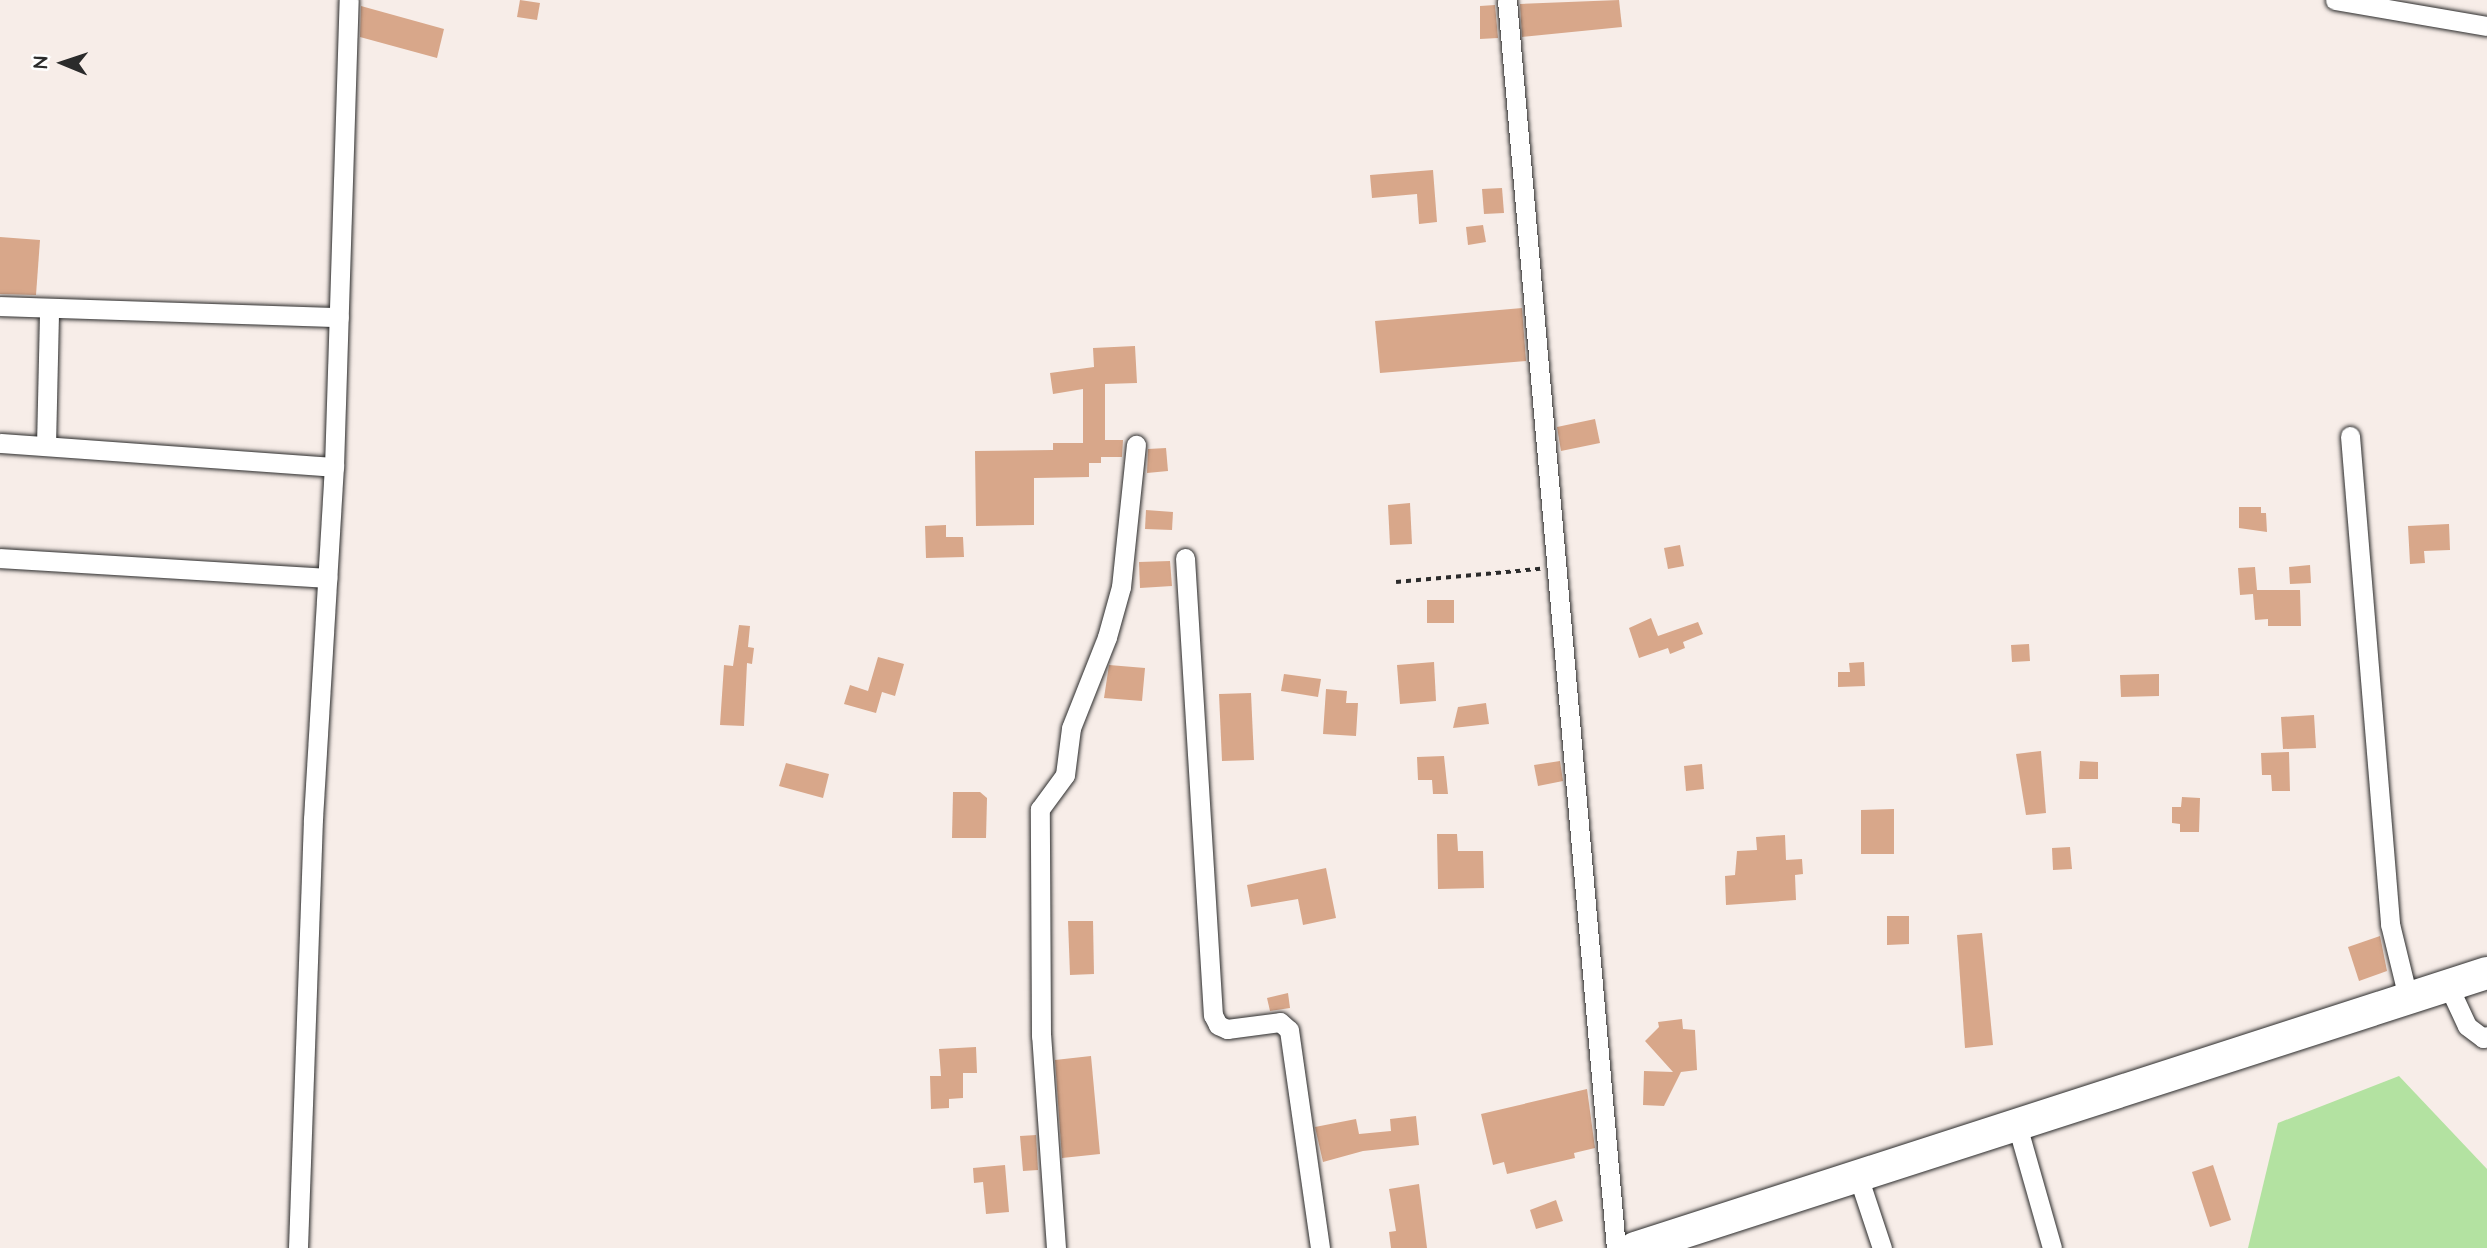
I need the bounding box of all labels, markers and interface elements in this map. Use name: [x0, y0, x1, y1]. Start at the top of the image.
north arrow: [28, 28, 98, 98]
text: N: [28, 56, 55, 69]

